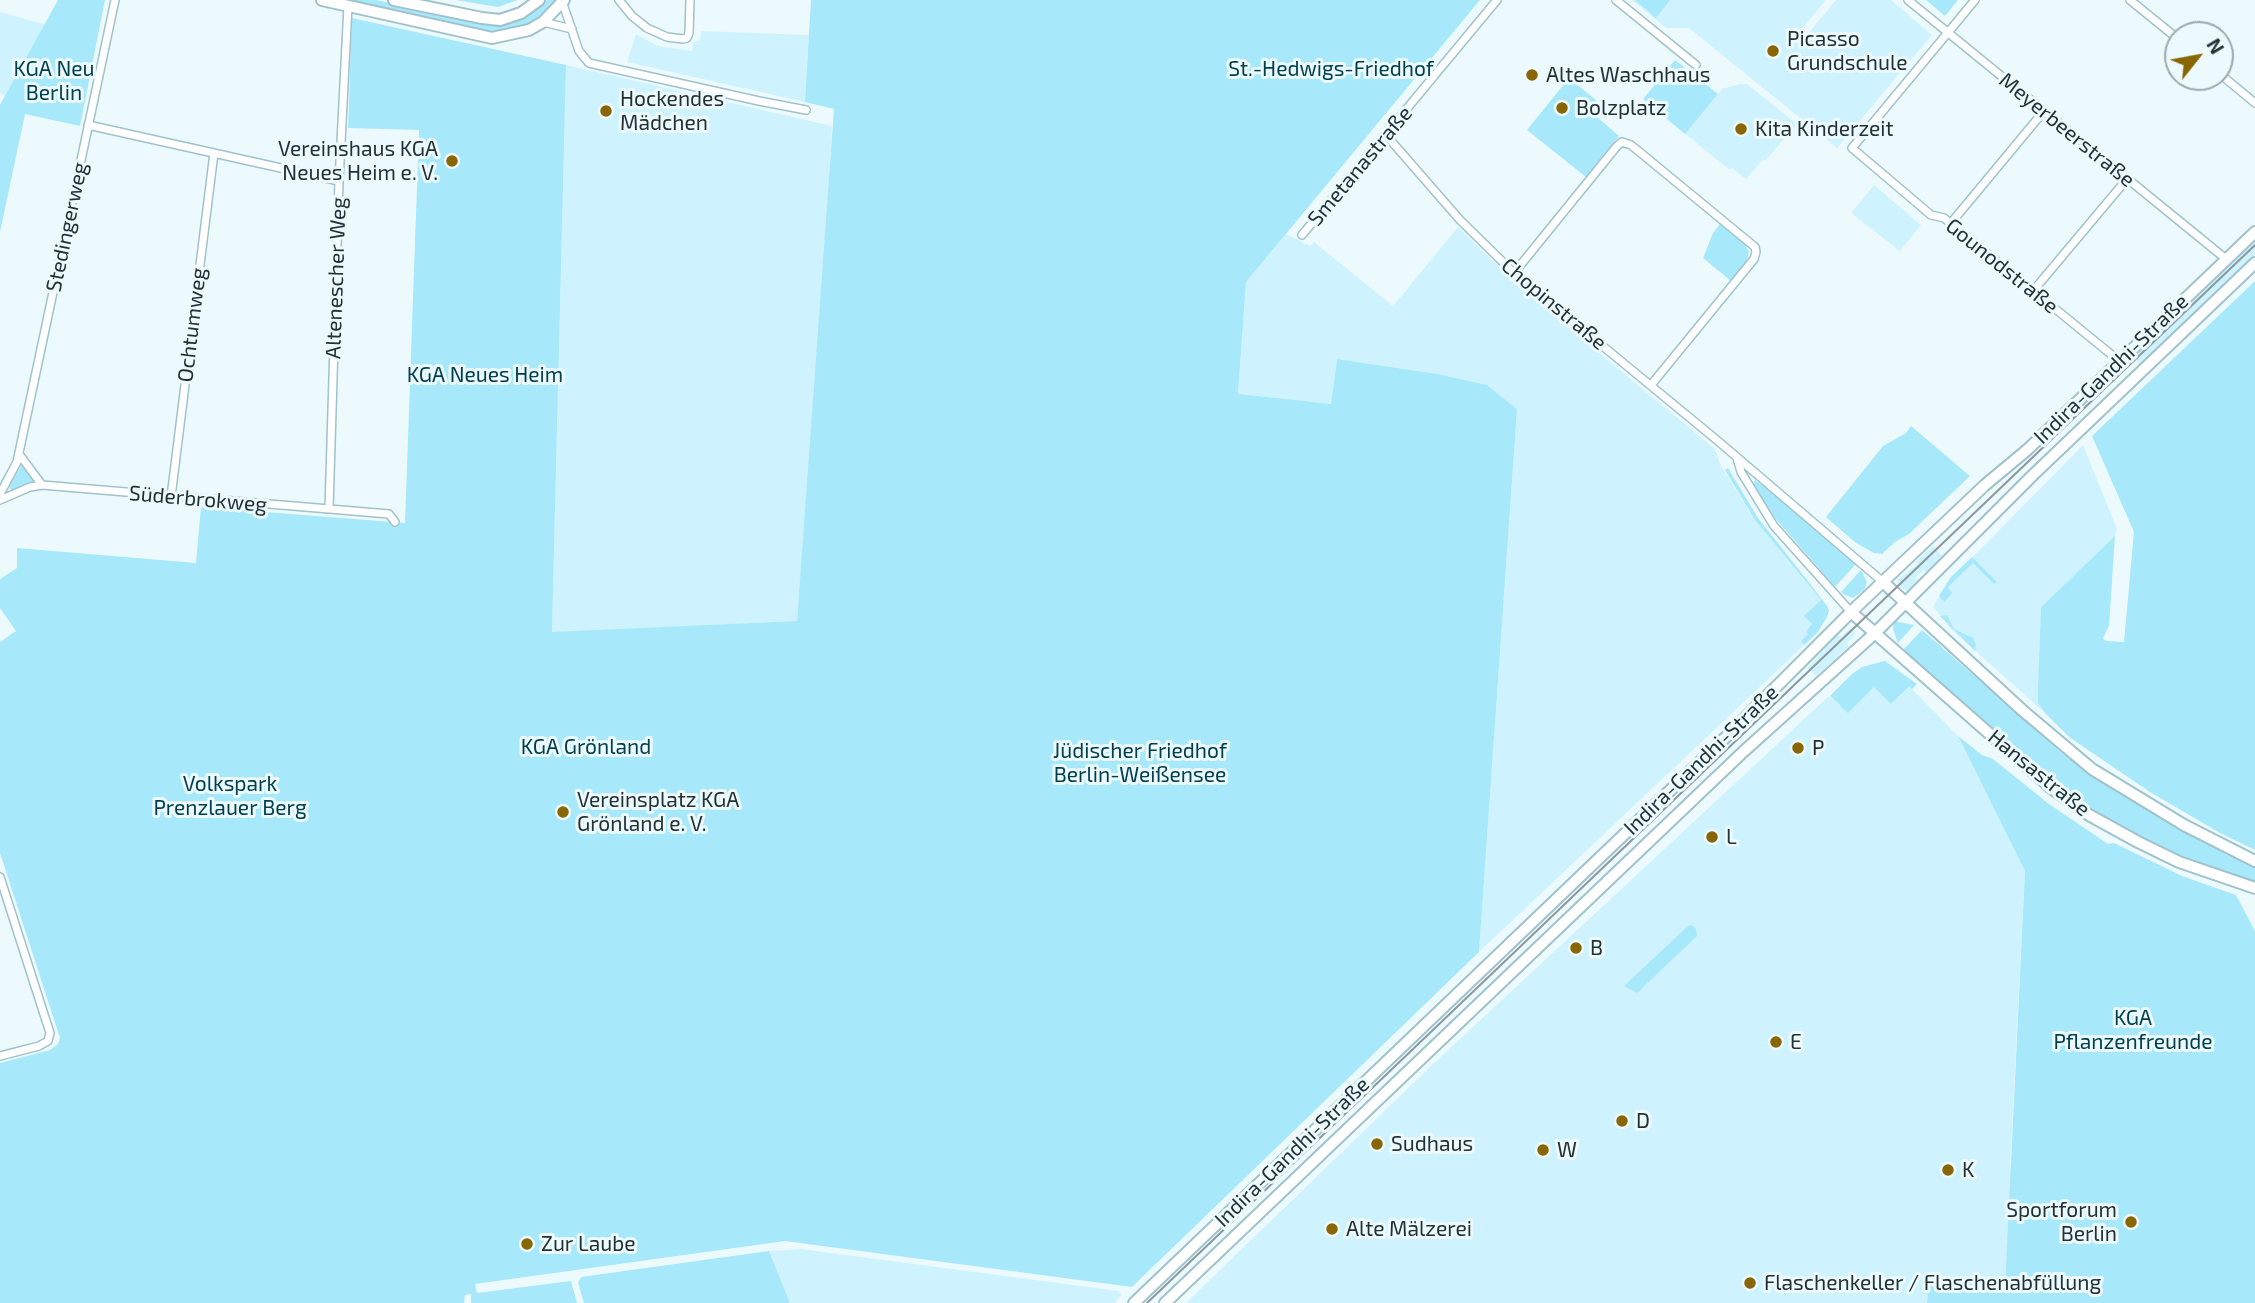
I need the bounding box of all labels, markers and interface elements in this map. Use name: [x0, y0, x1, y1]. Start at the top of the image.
north arrow: [2164, 21, 2234, 91]
place label: Picasso Grundschule: [1787, 26, 1907, 76]
text: N: [2202, 34, 2229, 58]
marker: Picasso Grundschule: [1765, 43, 1781, 59]
park label: KGA Neu Berlin: [14, 56, 94, 106]
park label: St.-Hedwigs-Friedhof: [1228, 56, 1434, 82]
place label: Altes Waschhaus: [1546, 62, 1710, 88]
marker: Altes Waschhaus: [1524, 67, 1540, 83]
street label: Meyerbeerstraße: [1994, 68, 2140, 192]
place label: Hockendes Mädchen: [620, 86, 724, 136]
place label: Bolzplatz: [1576, 95, 1667, 121]
marker: Bolzplatz: [1554, 100, 1570, 116]
street label: Smetanastraße: [1303, 101, 1417, 231]
marker: Hockendes Mädchen: [598, 103, 614, 119]
place label: Kita Kinderzeit: [1755, 116, 1894, 142]
marker: Kita Kinderzeit: [1733, 121, 1749, 137]
place label: Vereinshaus KGA Neues Heim e. V.: [278, 136, 438, 186]
marker: Vereinshaus KGA Neues Heim e. V.: [444, 153, 460, 169]
street label: Stedingerweg: [41, 160, 93, 294]
street label: Altenescher Weg: [321, 197, 351, 359]
street label: Gounodstraße: [1941, 213, 2063, 319]
street label: Chopinstraße: [1496, 253, 1612, 355]
street label: Ochtumweg: [172, 266, 212, 384]
street label: Indira-Gandhi-Straße: [2029, 289, 2193, 449]
park label: KGA Neues Heim: [407, 362, 563, 388]
street label: Süderbrokweg: [128, 480, 268, 518]
street label: Indira-Gandhi-Straße: [1619, 680, 1783, 840]
street label: Hansastraße: [1983, 724, 2095, 822]
park label: KGA Grönland: [521, 734, 651, 760]
place label: P: [1812, 735, 1824, 761]
park label: Jüdischer Friedhof Berlin-Weißensee: [1053, 738, 1227, 788]
marker: P: [1790, 740, 1806, 756]
park label: Volkspark Prenzlauer Berg: [153, 771, 307, 821]
place label: Vereinsplatz KGA Grönland e. V.: [577, 787, 739, 837]
marker: Vereinsplatz KGA Grönland e. V.: [555, 804, 571, 820]
place label: L: [1726, 824, 1737, 850]
marker: L: [1704, 829, 1720, 845]
place label: B: [1590, 935, 1603, 961]
marker: B: [1568, 940, 1584, 956]
park label: KGA Pflanzenfreunde: [2053, 1005, 2213, 1055]
place label: E: [1790, 1029, 1802, 1055]
marker: E: [1768, 1034, 1784, 1050]
street label: Indira-Gandhi-Straße: [1210, 1072, 1374, 1232]
place label: D: [1636, 1108, 1650, 1134]
marker: D: [1614, 1113, 1630, 1129]
place label: Sudhaus: [1391, 1131, 1473, 1157]
marker: Sudhaus: [1369, 1136, 1385, 1152]
place label: W: [1557, 1137, 1577, 1163]
marker: W: [1535, 1142, 1551, 1158]
place label: K: [1962, 1157, 1974, 1183]
marker: K: [1940, 1162, 1956, 1178]
place label: Sportforum Berlin: [2006, 1197, 2117, 1247]
marker: Sportforum Berlin: [2123, 1214, 2139, 1230]
place label: Alte Mälzerei: [1346, 1216, 1472, 1242]
marker: Alte Mälzerei: [1324, 1221, 1340, 1237]
place label: Zur Laube: [541, 1231, 635, 1257]
marker: Zur Laube: [519, 1236, 535, 1252]
place label: Flaschenkeller / Flaschenabfüllung: [1764, 1270, 2101, 1296]
marker: Flaschenkeller / Flaschenabfüllung: [1742, 1275, 1758, 1291]

